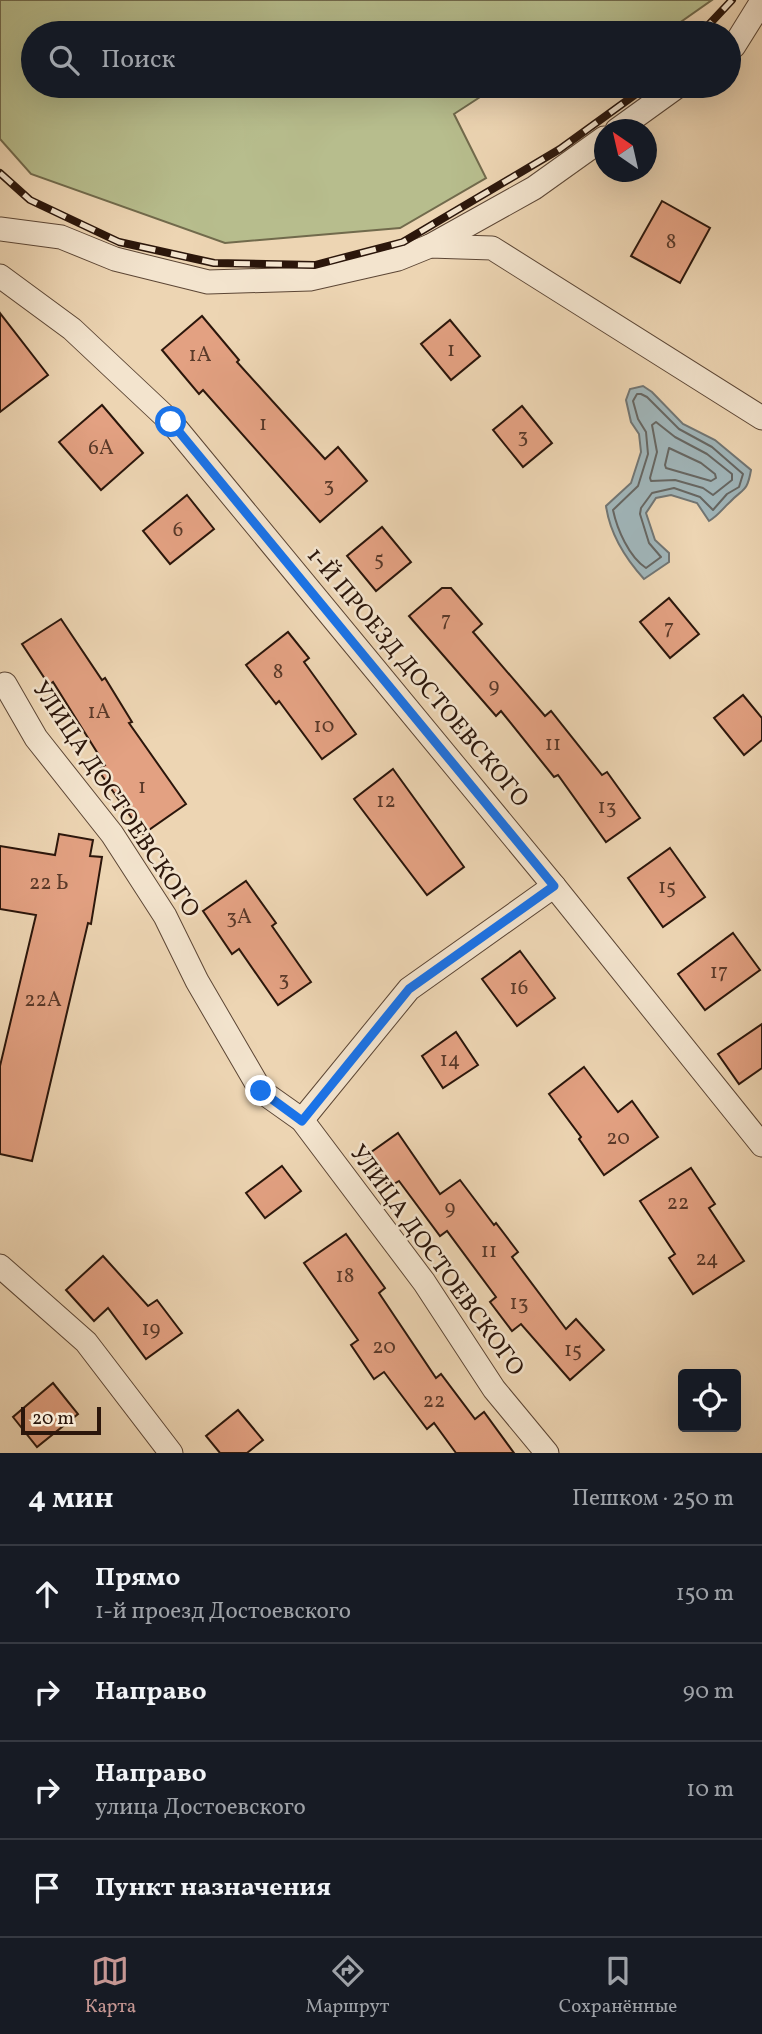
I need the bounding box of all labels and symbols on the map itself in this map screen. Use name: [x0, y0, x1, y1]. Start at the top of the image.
north arrow: [594, 119, 657, 182]
house number: 8: [666, 228, 676, 257]
house number: 1: [447, 336, 455, 365]
house number: 1А: [189, 341, 212, 370]
route start: [155, 406, 186, 437]
house number: 1: [259, 410, 267, 439]
house number: 3: [518, 422, 528, 451]
house number: 6А: [88, 434, 114, 463]
house number: 3: [324, 471, 334, 500]
house number: 6: [173, 516, 183, 545]
street label: 1-Й ПРОЕЗД ДОСТОЕВСКОГО: [298, 540, 536, 816]
house number: 5: [374, 545, 384, 574]
house number: 7: [441, 606, 451, 635]
house number: 7: [664, 614, 674, 643]
house number: 8: [273, 658, 283, 687]
house number: 9: [489, 672, 500, 701]
street label: УЛИЦА ДОСТОЕВСКОГО: [23, 675, 207, 925]
house number: 1А: [88, 698, 111, 727]
house number: 10: [314, 712, 334, 741]
house number: 11: [545, 730, 561, 759]
house number: 1: [138, 773, 146, 802]
house number: 12: [376, 787, 396, 816]
house number: 13: [598, 793, 616, 822]
house number: 22 Ь: [29, 869, 69, 898]
house number: 15: [658, 873, 676, 902]
house number: 3А: [226, 903, 252, 932]
house number: 17: [710, 958, 728, 987]
house number: 3: [279, 965, 289, 994]
house number: 16: [510, 974, 528, 1003]
house number: 22А: [24, 986, 62, 1015]
house number: 14: [440, 1046, 460, 1075]
route end: [245, 1075, 276, 1106]
house number: 20: [606, 1124, 630, 1153]
street label: УЛИЦА ДОСТОЕВСКОГО: [340, 1138, 532, 1384]
house number: 22: [667, 1189, 689, 1218]
house number: 9: [445, 1194, 456, 1223]
house number: 11: [481, 1237, 497, 1266]
house number: 24: [695, 1245, 719, 1274]
house number: 18: [336, 1262, 354, 1291]
house number: 13: [510, 1289, 528, 1318]
house number: 19: [141, 1315, 161, 1344]
house number: 20: [372, 1333, 396, 1362]
house number: 15: [564, 1336, 582, 1365]
house number: 22: [423, 1387, 445, 1416]
scale bar: [21, 1404, 102, 1436]

